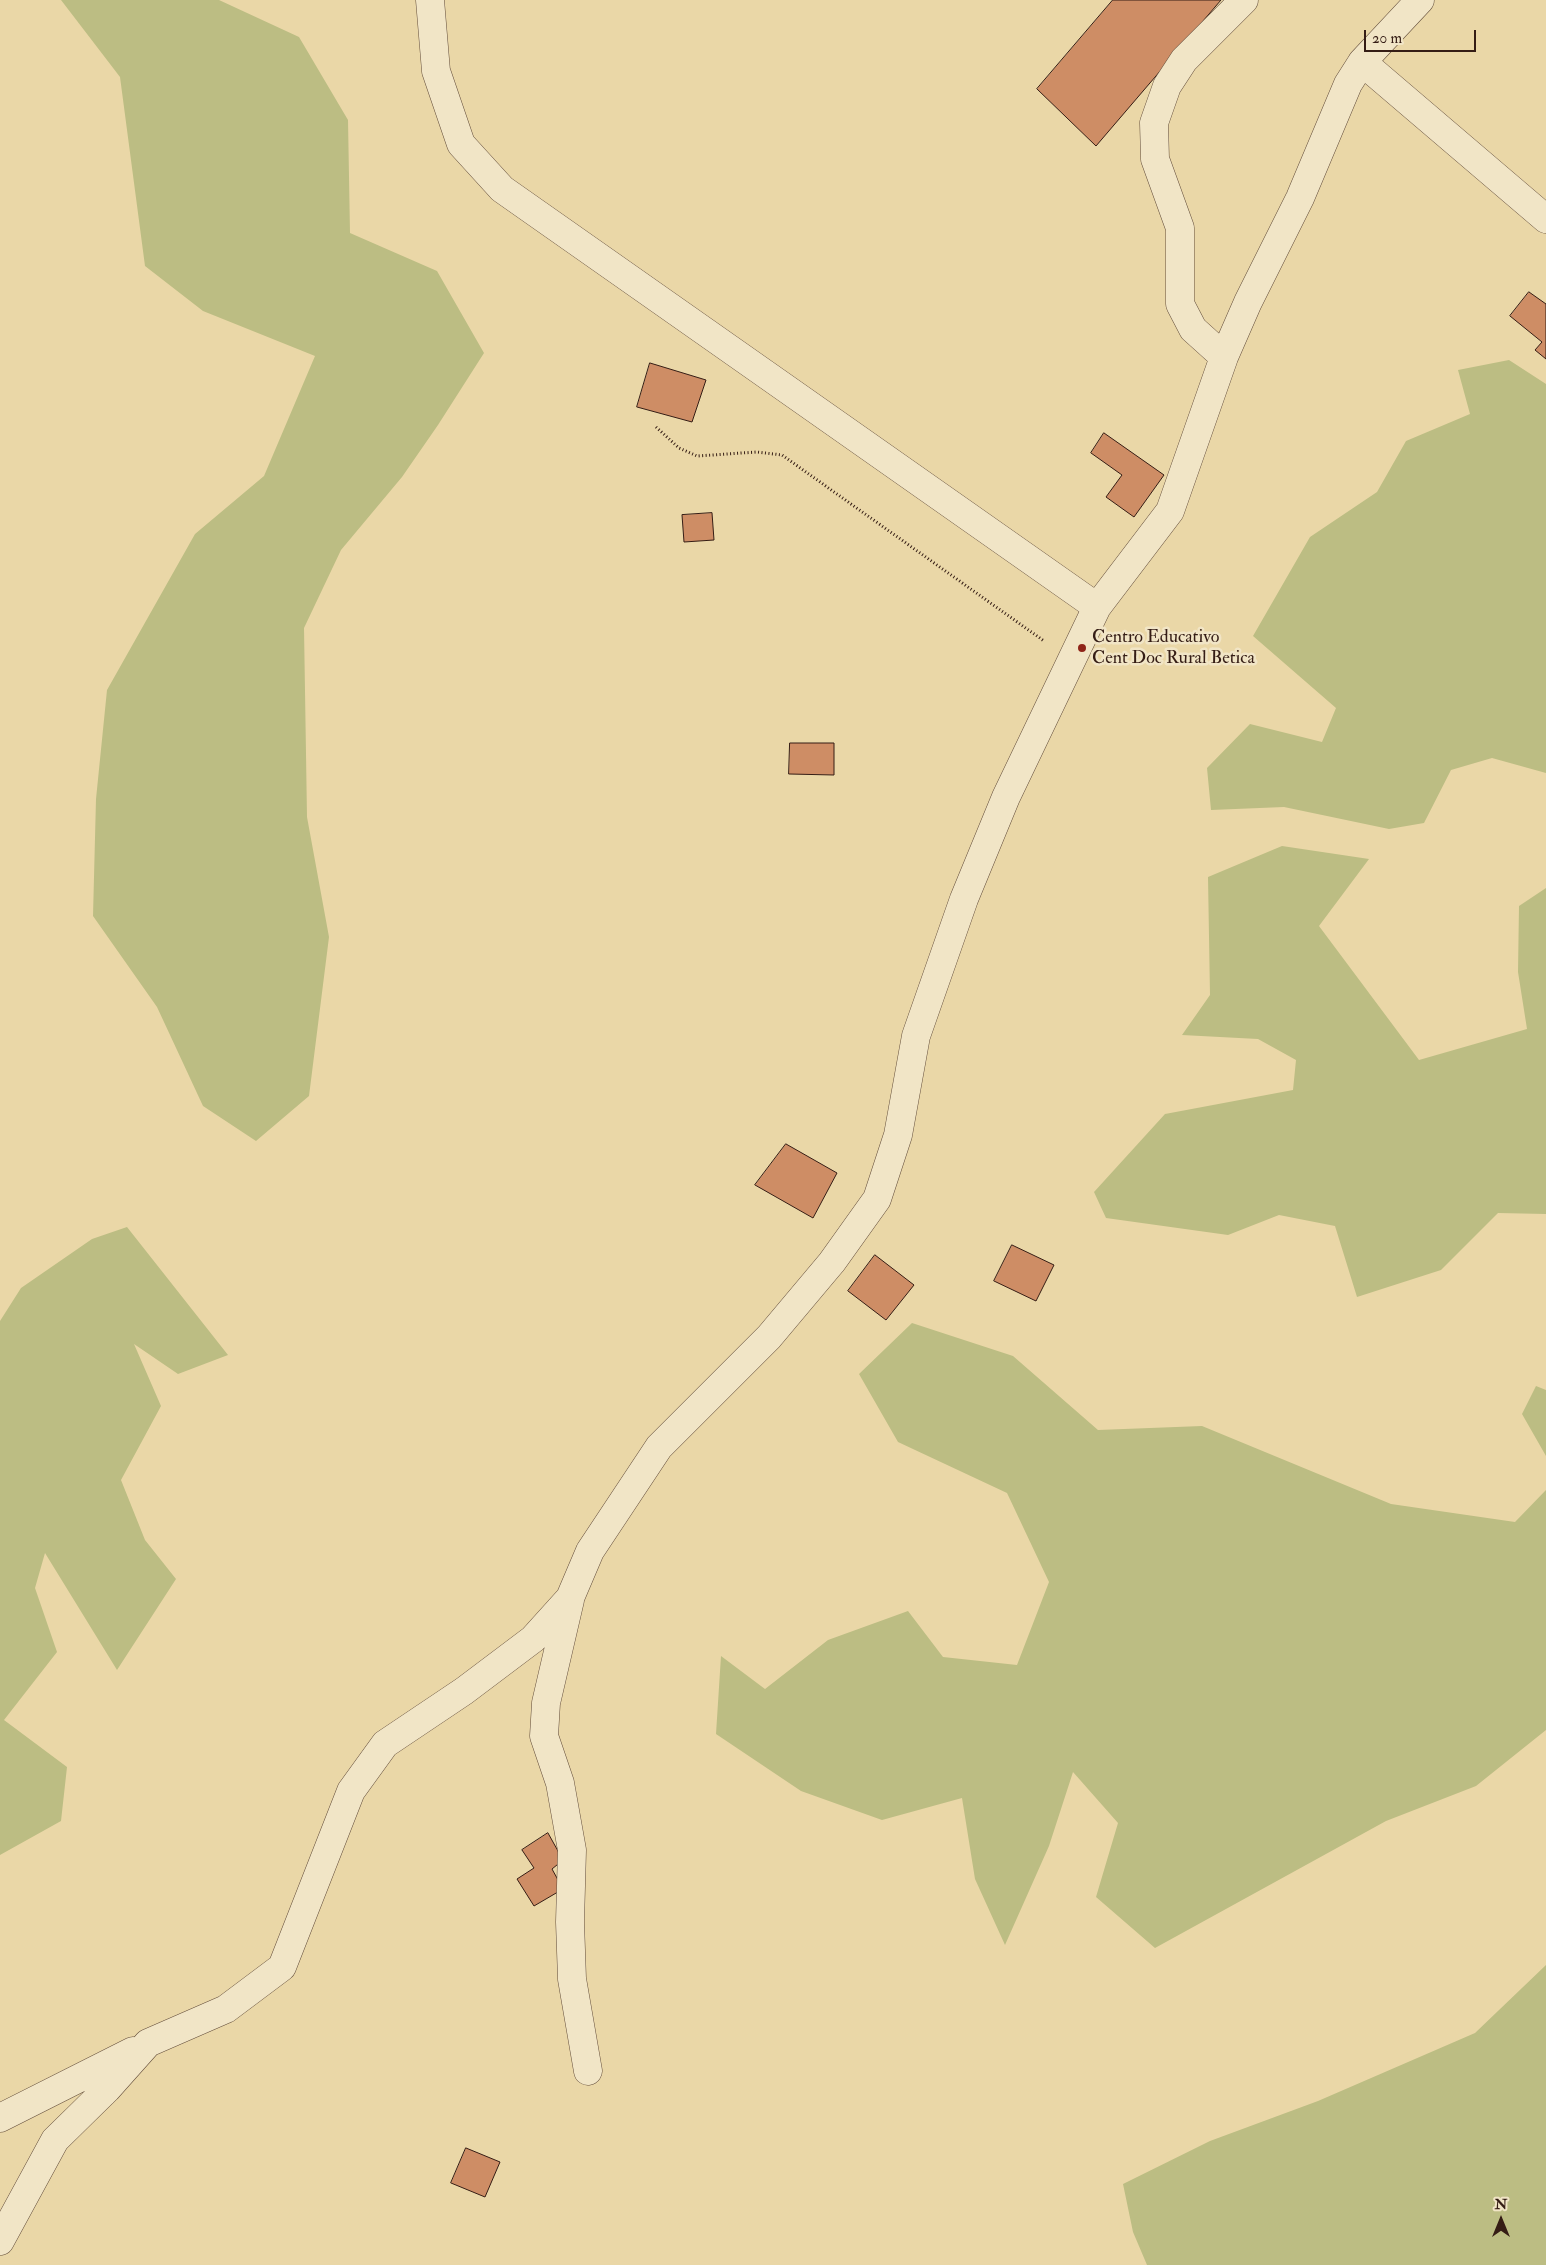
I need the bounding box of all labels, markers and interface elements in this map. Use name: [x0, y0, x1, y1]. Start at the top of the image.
scale bar: [1366, 20, 1478, 52]
text: 20 m: [1372, 29, 1402, 48]
place label: Centro Educativo Cent Doc Rural Betica: [1092, 627, 1255, 670]
marker: Centro Educativo Cent Doc Rural Betica: [1076, 642, 1088, 654]
north arrow: [1476, 2195, 1526, 2245]
text: N: [1495, 2196, 1507, 2213]

